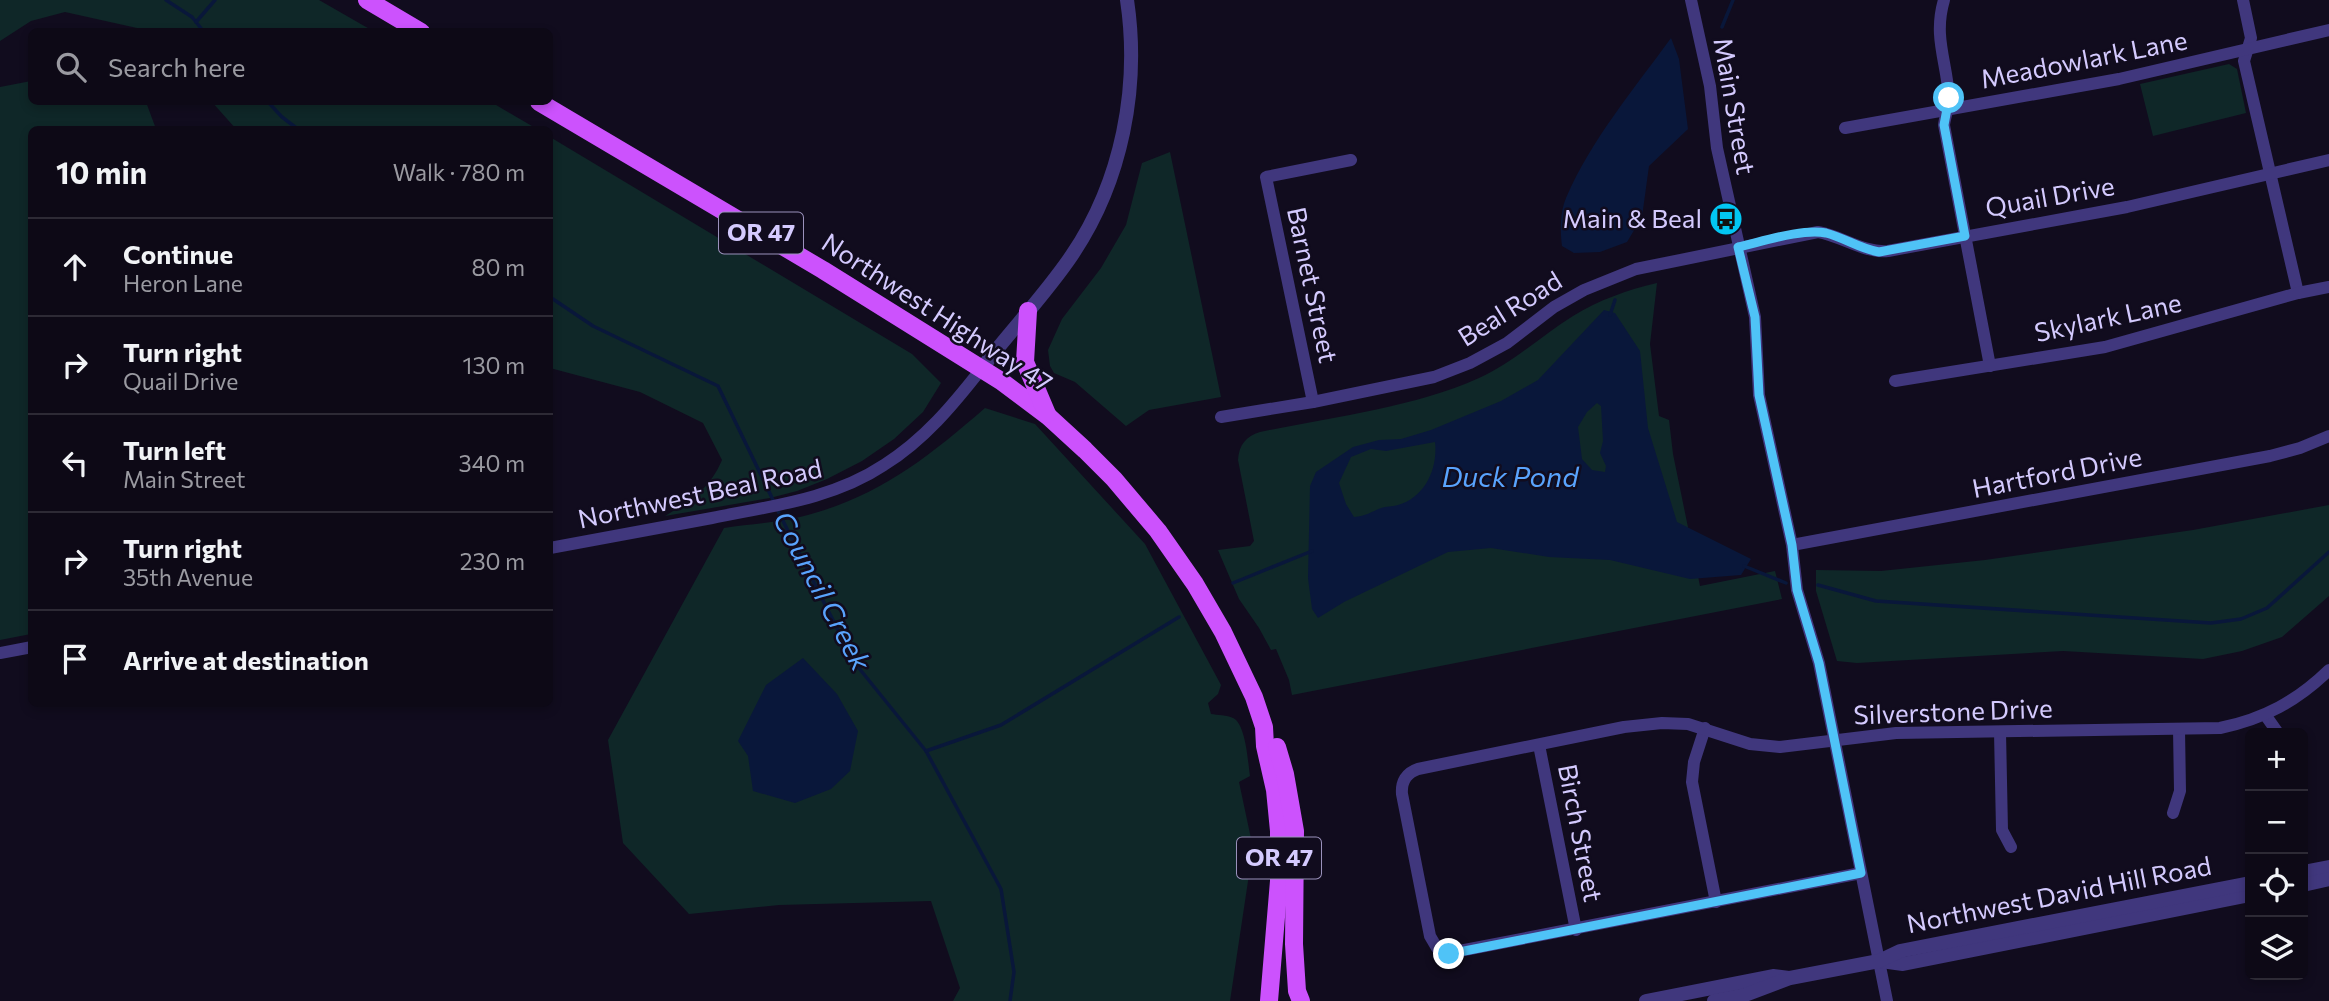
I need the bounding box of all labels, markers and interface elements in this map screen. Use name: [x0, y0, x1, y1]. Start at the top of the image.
street label: Meadowlark Lane: [1978, 23, 2190, 94]
search box: [28, 28, 553, 105]
street label: Main Street: [1708, 35, 1763, 177]
icon: search: [52, 48, 90, 86]
text: Search here: [108, 51, 246, 82]
route start: [1933, 82, 1964, 113]
text: 10 min: [56, 153, 147, 190]
text: Walk · 780 m: [393, 158, 525, 186]
street label: Quail Drive: [1983, 169, 2117, 222]
bus stop icon: Main & Beal: [1707, 200, 1745, 238]
place label: Main & Beal: [1562, 202, 1702, 233]
street label: Barnet Street: [1282, 204, 1345, 365]
road number: OR 47: [719, 212, 803, 254]
street label: Northwest Highway 47: [817, 226, 1059, 398]
text: Continue: [123, 238, 233, 269]
icon: ahead: [56, 248, 94, 286]
text: 80 m: [472, 253, 525, 281]
street label: Beal Road: [1452, 264, 1567, 352]
text: Heron Lane: [123, 269, 243, 297]
street label: Skylark Lane: [2031, 286, 2184, 347]
text: Turn right: [123, 336, 242, 367]
icon: right: [56, 346, 94, 384]
text: 130 m: [463, 351, 525, 379]
text: Quail Drive: [123, 367, 238, 395]
text: Turn left: [123, 434, 226, 465]
street label: Hartford Drive: [1969, 440, 2144, 503]
icon: left: [56, 444, 94, 482]
text: 340 m: [459, 449, 525, 477]
street label: Northwest Beal Road: [575, 452, 825, 534]
water label: Duck Pond: [1442, 459, 1580, 493]
text: Main Street: [123, 465, 245, 493]
water label: Council Creek: [767, 505, 880, 677]
text: Turn right: [123, 532, 242, 563]
icon: right: [56, 542, 94, 580]
text: 230 m: [460, 547, 525, 575]
text: 35th Avenue: [123, 563, 253, 591]
icon: arrive: [56, 640, 94, 678]
text: Arrive at destination: [123, 644, 369, 675]
street label: Silverstone Drive: [1853, 692, 2053, 729]
map controls: [2245, 728, 2308, 980]
button: +: [2245, 728, 2308, 791]
street label: Birch Street: [1553, 761, 1610, 904]
button: −: [2245, 791, 2308, 854]
road number: OR 47: [1237, 838, 1321, 878]
street label: Northwest David Hill Road: [1904, 849, 2214, 938]
button: locate: [2245, 854, 2308, 917]
button: layers: [2245, 917, 2308, 980]
route end: [1433, 938, 1464, 969]

